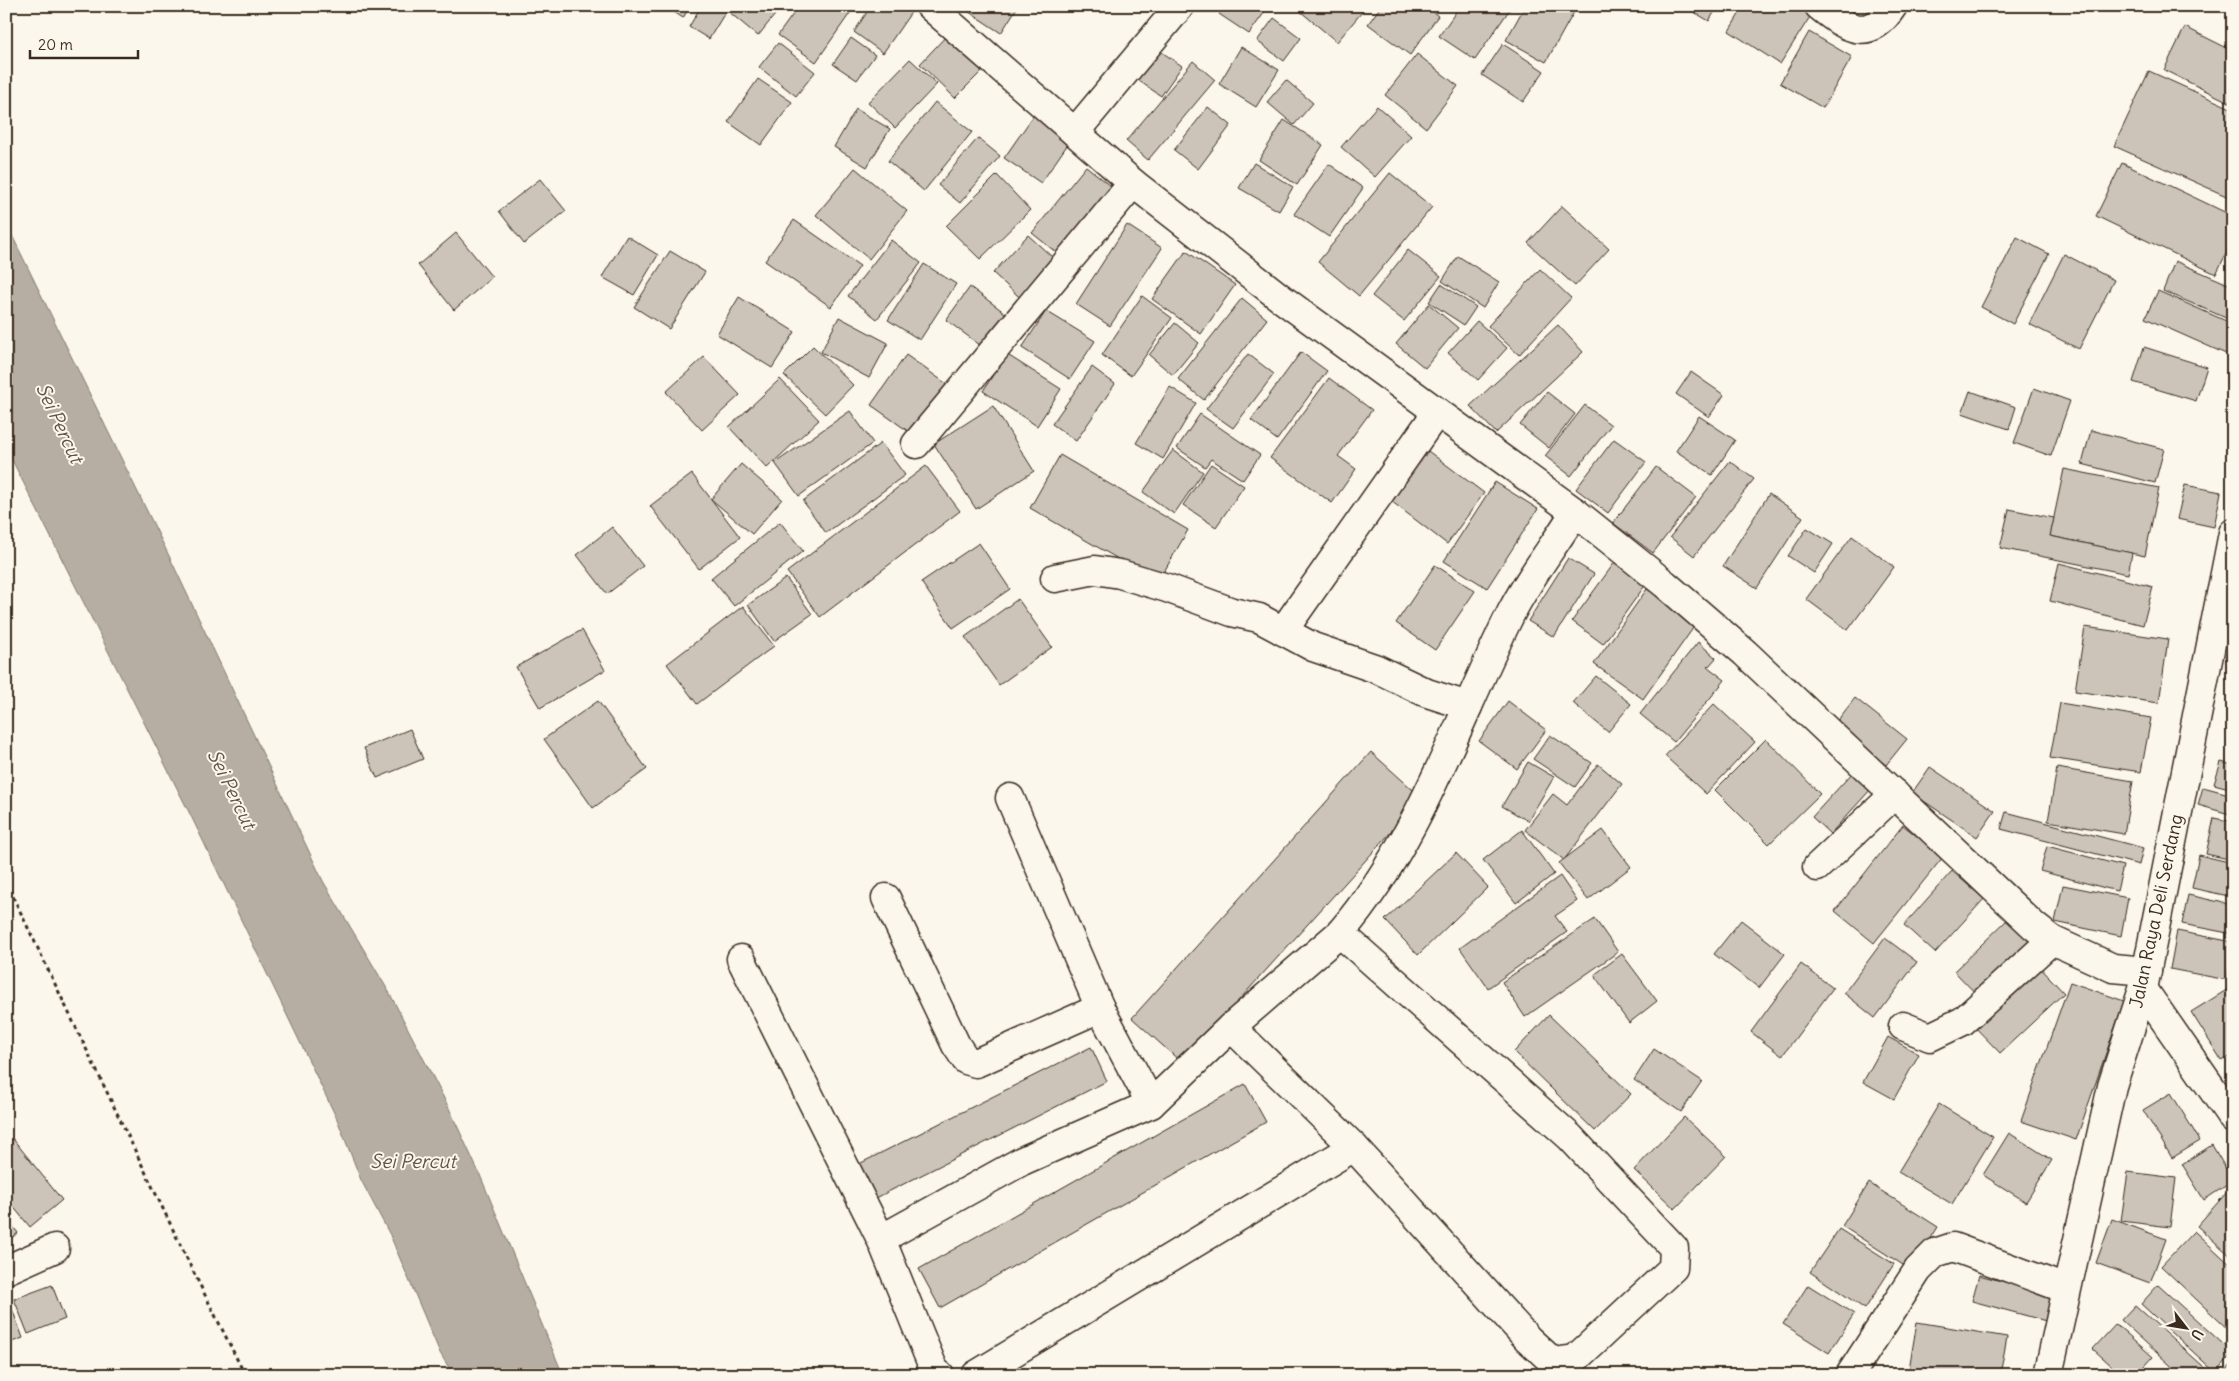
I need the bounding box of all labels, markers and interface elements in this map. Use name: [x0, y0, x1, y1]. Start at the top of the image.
scale bar: [30, 28, 138, 60]
text: 20 m: [38, 35, 73, 54]
water label: Sei Percut: [31, 379, 90, 469]
water label: Sei Percut: [203, 745, 263, 835]
street label: Jalan Raya Deli Serdang: [2124, 812, 2188, 1010]
water label: Sei Percut: [370, 1149, 458, 1173]
north arrow: [2162, 1304, 2212, 1354]
text: U: [2187, 1326, 2207, 1343]

